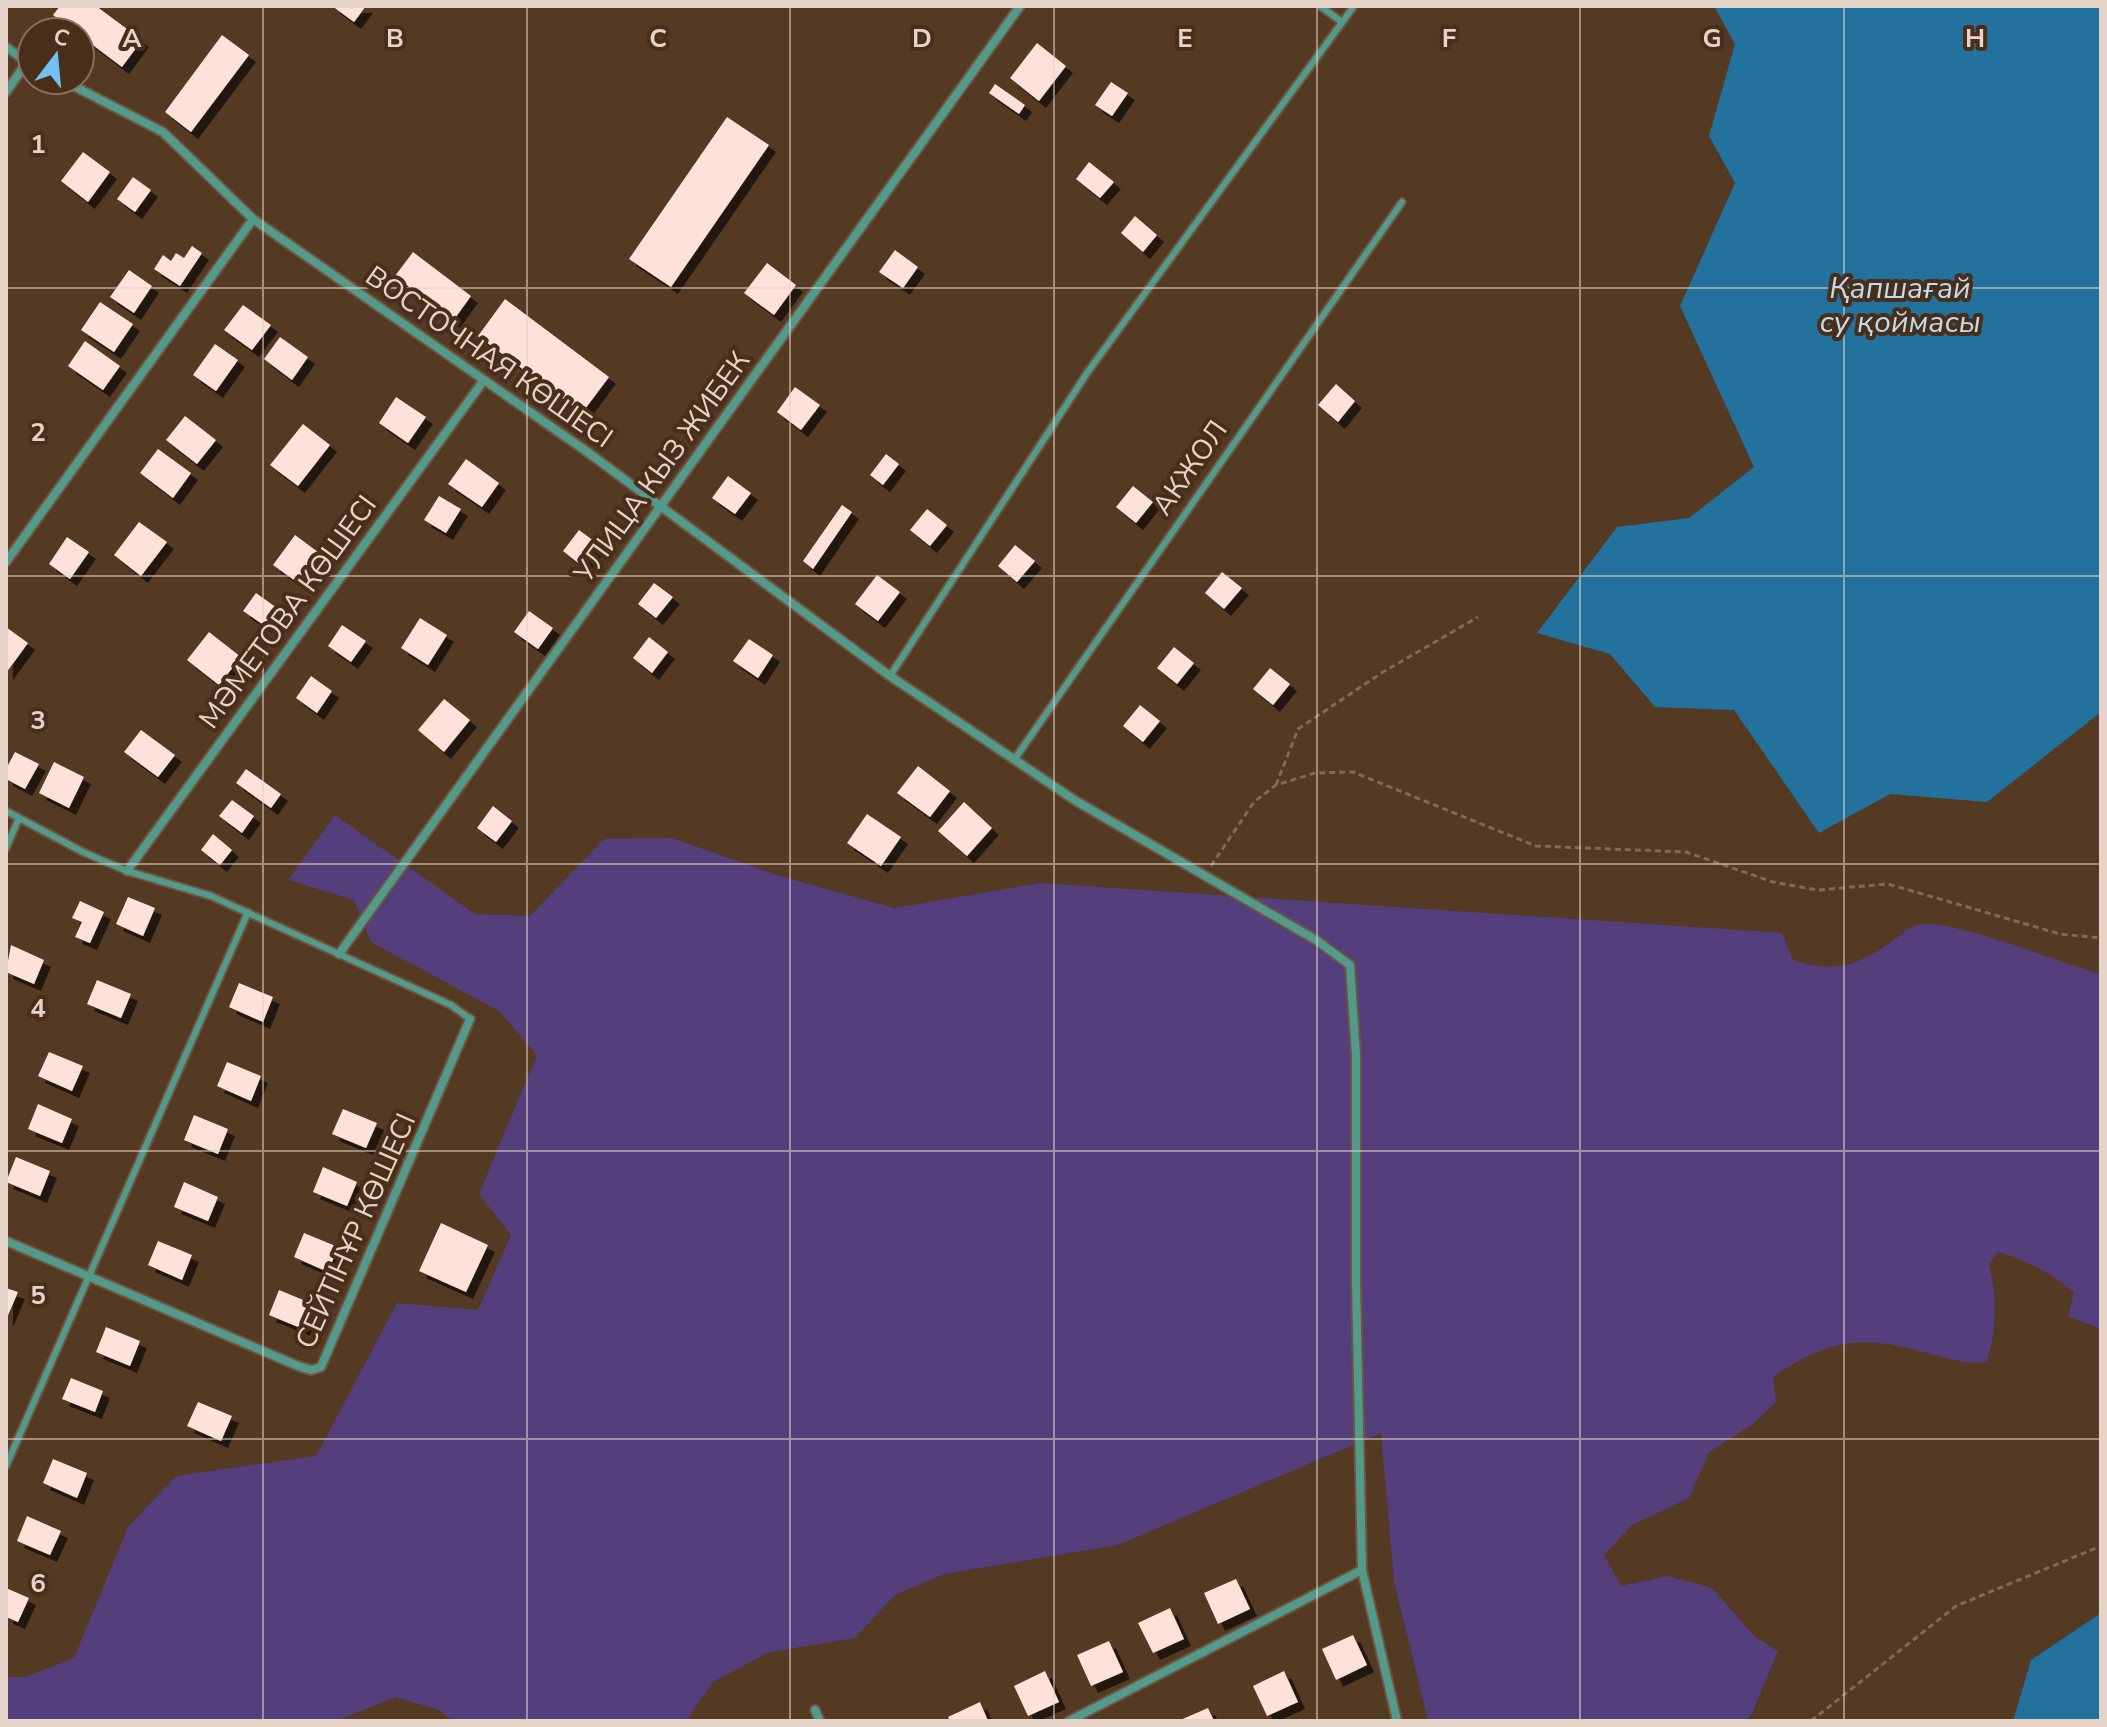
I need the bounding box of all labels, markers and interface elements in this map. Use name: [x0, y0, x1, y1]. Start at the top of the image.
north arrow: [16, 16, 96, 96]
text: С: [50, 21, 73, 54]
text: A: [122, 21, 142, 56]
text: B: [386, 21, 404, 56]
text: C: [649, 21, 667, 56]
text: D: [912, 21, 932, 56]
text: E: [1177, 21, 1193, 56]
text: F: [1442, 21, 1456, 56]
text: G: [1702, 21, 1722, 56]
text: H: [1965, 21, 1985, 56]
text: 1: [30, 127, 46, 162]
street label: ВОСТОЧНАЯ КӨШЕСІ: [358, 257, 620, 457]
water label: Қапшағай су қоймасы: [1819, 268, 1981, 343]
street label: УЛИЦА КЫЗ ЖИБЕК: [565, 344, 759, 591]
street label: АКЖОЛ: [1144, 413, 1236, 523]
text: 2: [30, 415, 46, 450]
street label: МӘМЕТОВА КӨШЕСІ: [190, 488, 386, 736]
text: 3: [30, 703, 46, 738]
text: 4: [30, 991, 46, 1026]
street label: СЕЙТІНҰР КӨШЕСІ: [287, 1107, 425, 1355]
text: 5: [30, 1278, 46, 1313]
text: 6: [30, 1566, 46, 1601]

